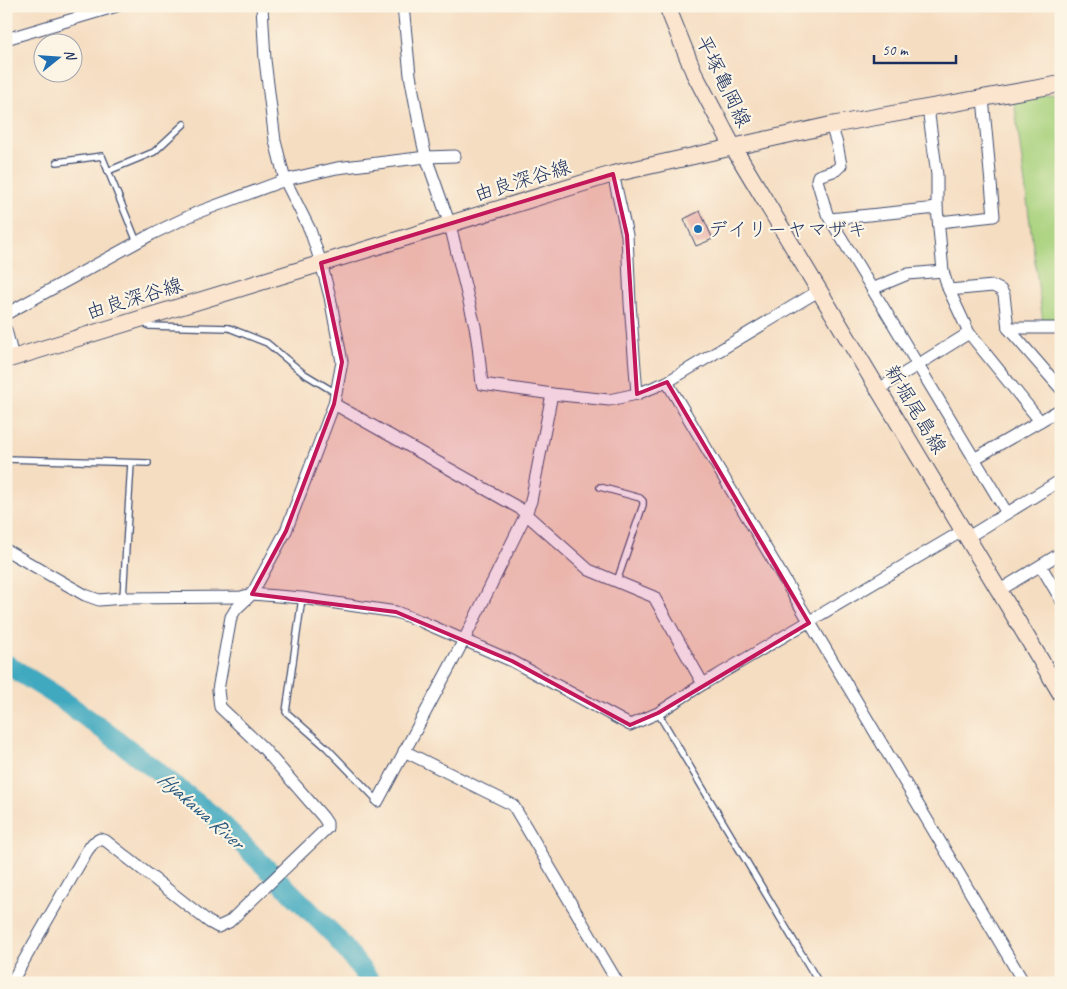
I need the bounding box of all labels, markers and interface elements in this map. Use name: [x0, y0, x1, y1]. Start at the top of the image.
street label: 平塚亀岡線: [690, 31, 757, 132]
north arrow: [32, 32, 82, 82]
scale bar: [874, 32, 957, 64]
text: 50 m: [882, 41, 909, 60]
text: N: [61, 48, 80, 63]
street label: 由良深谷線: [471, 154, 574, 207]
place label: デイリーヤマザキ: [708, 217, 867, 242]
marker: デイリーヤマザキ: [692, 223, 704, 235]
street label: 由良深谷線: [83, 272, 186, 325]
street label: 新堀尾島線: [879, 360, 952, 459]
water label: Hyakawa River: [153, 766, 252, 857]

